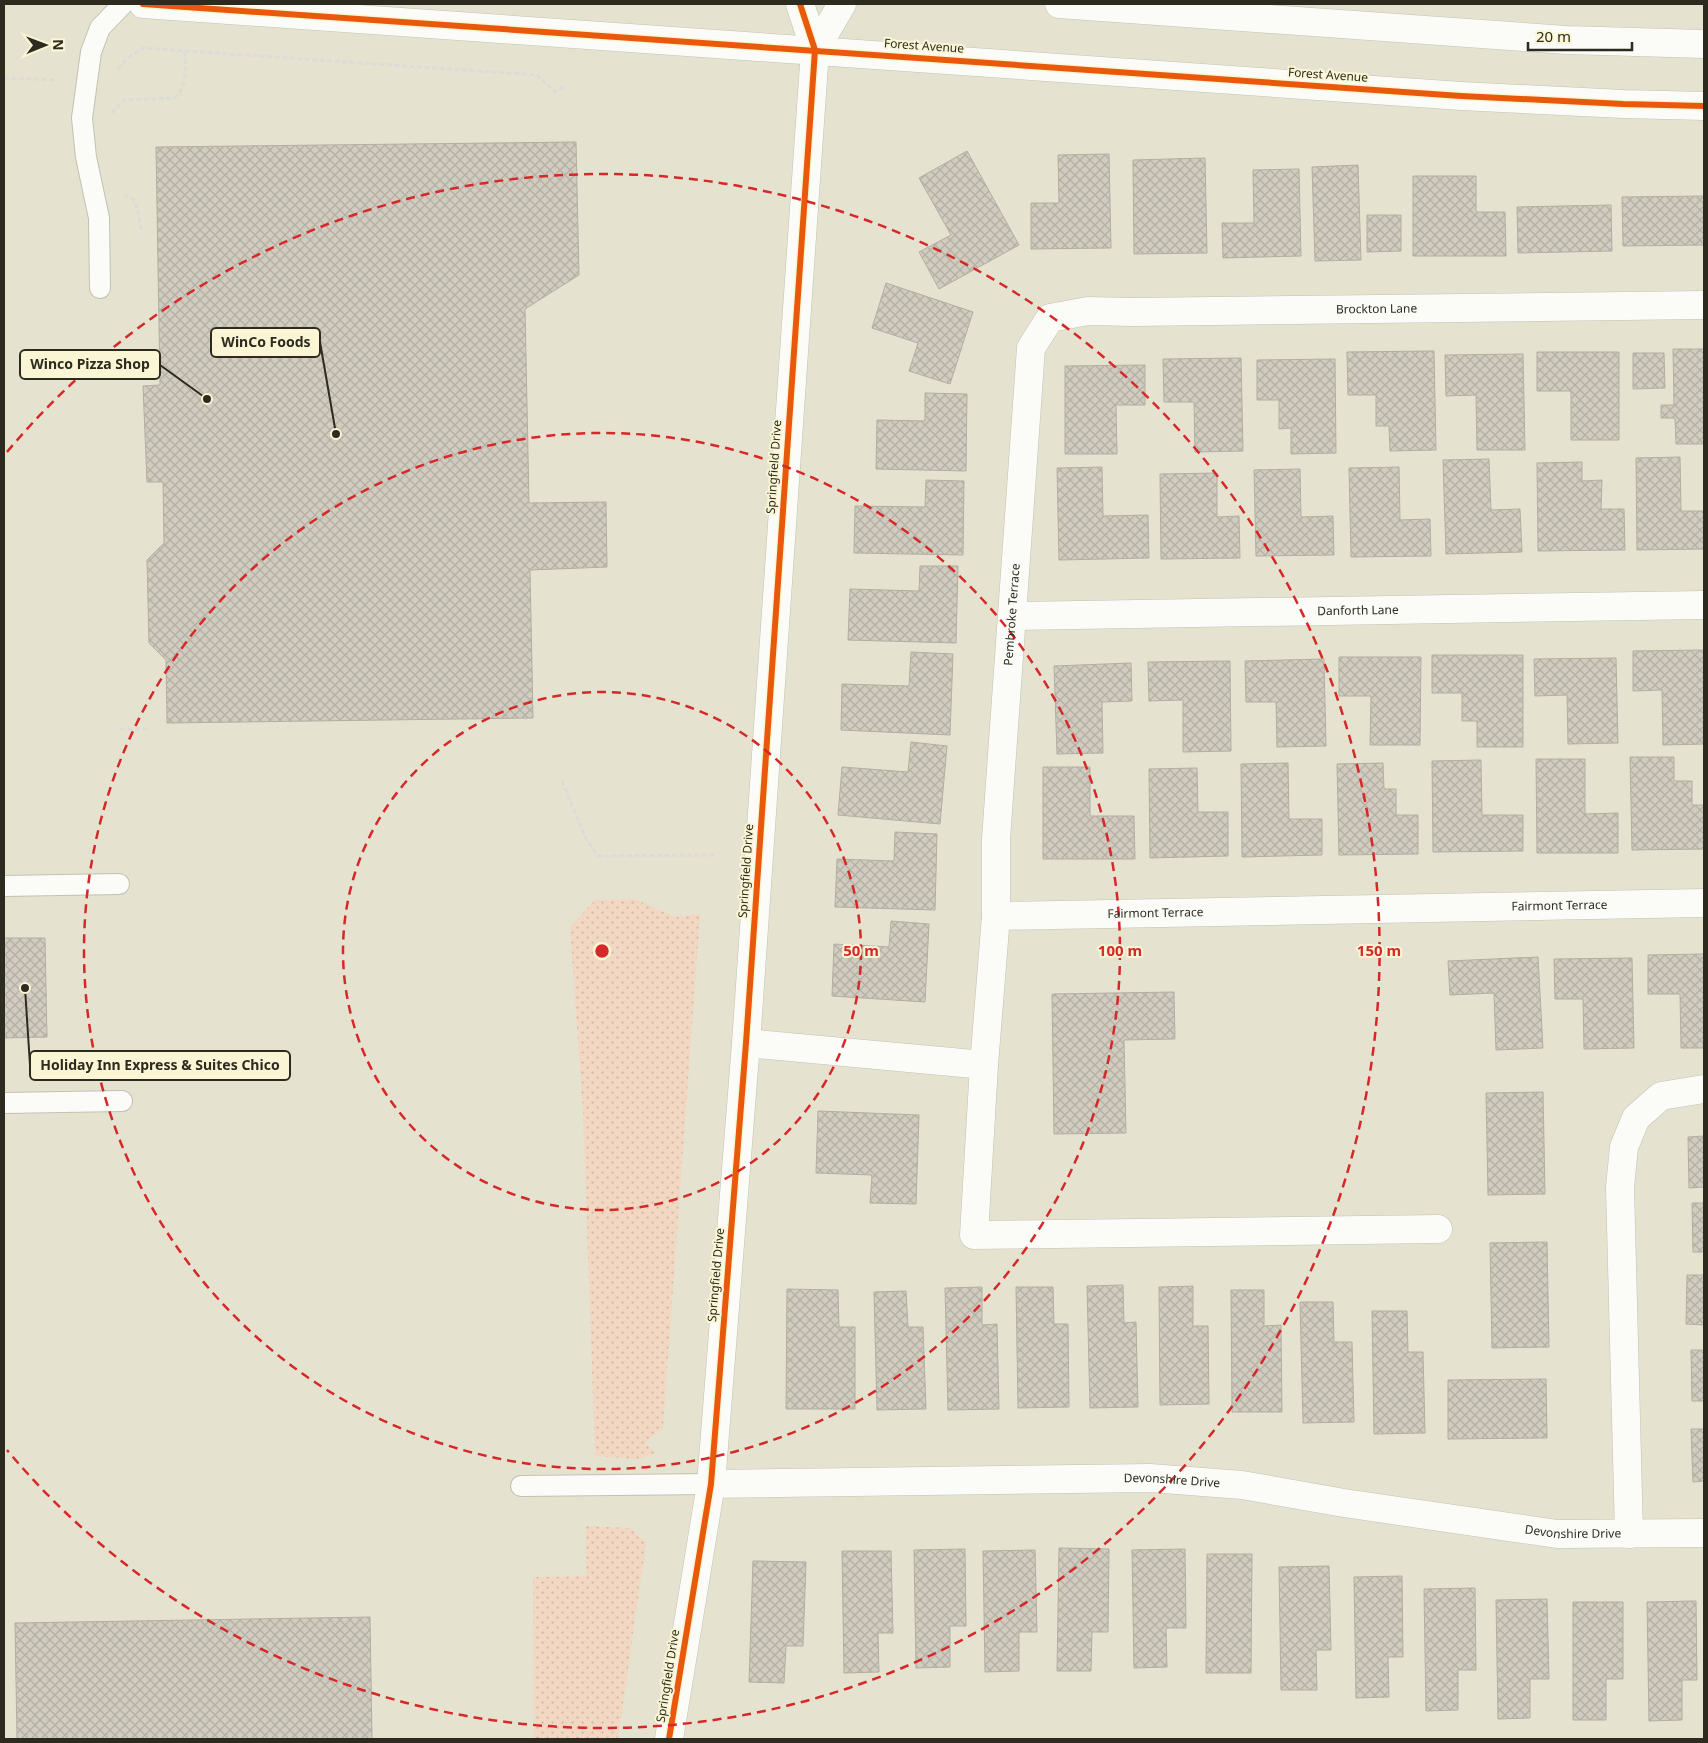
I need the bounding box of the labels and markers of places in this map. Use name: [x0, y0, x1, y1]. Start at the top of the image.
callout: WinCo Foods: [211, 328, 320, 357]
callout: Winco Pizza Shop: [20, 350, 160, 379]
centre of rings: [593, 942, 611, 960]
callout: Holiday Inn Express & Suites Chico: [30, 1051, 290, 1080]

